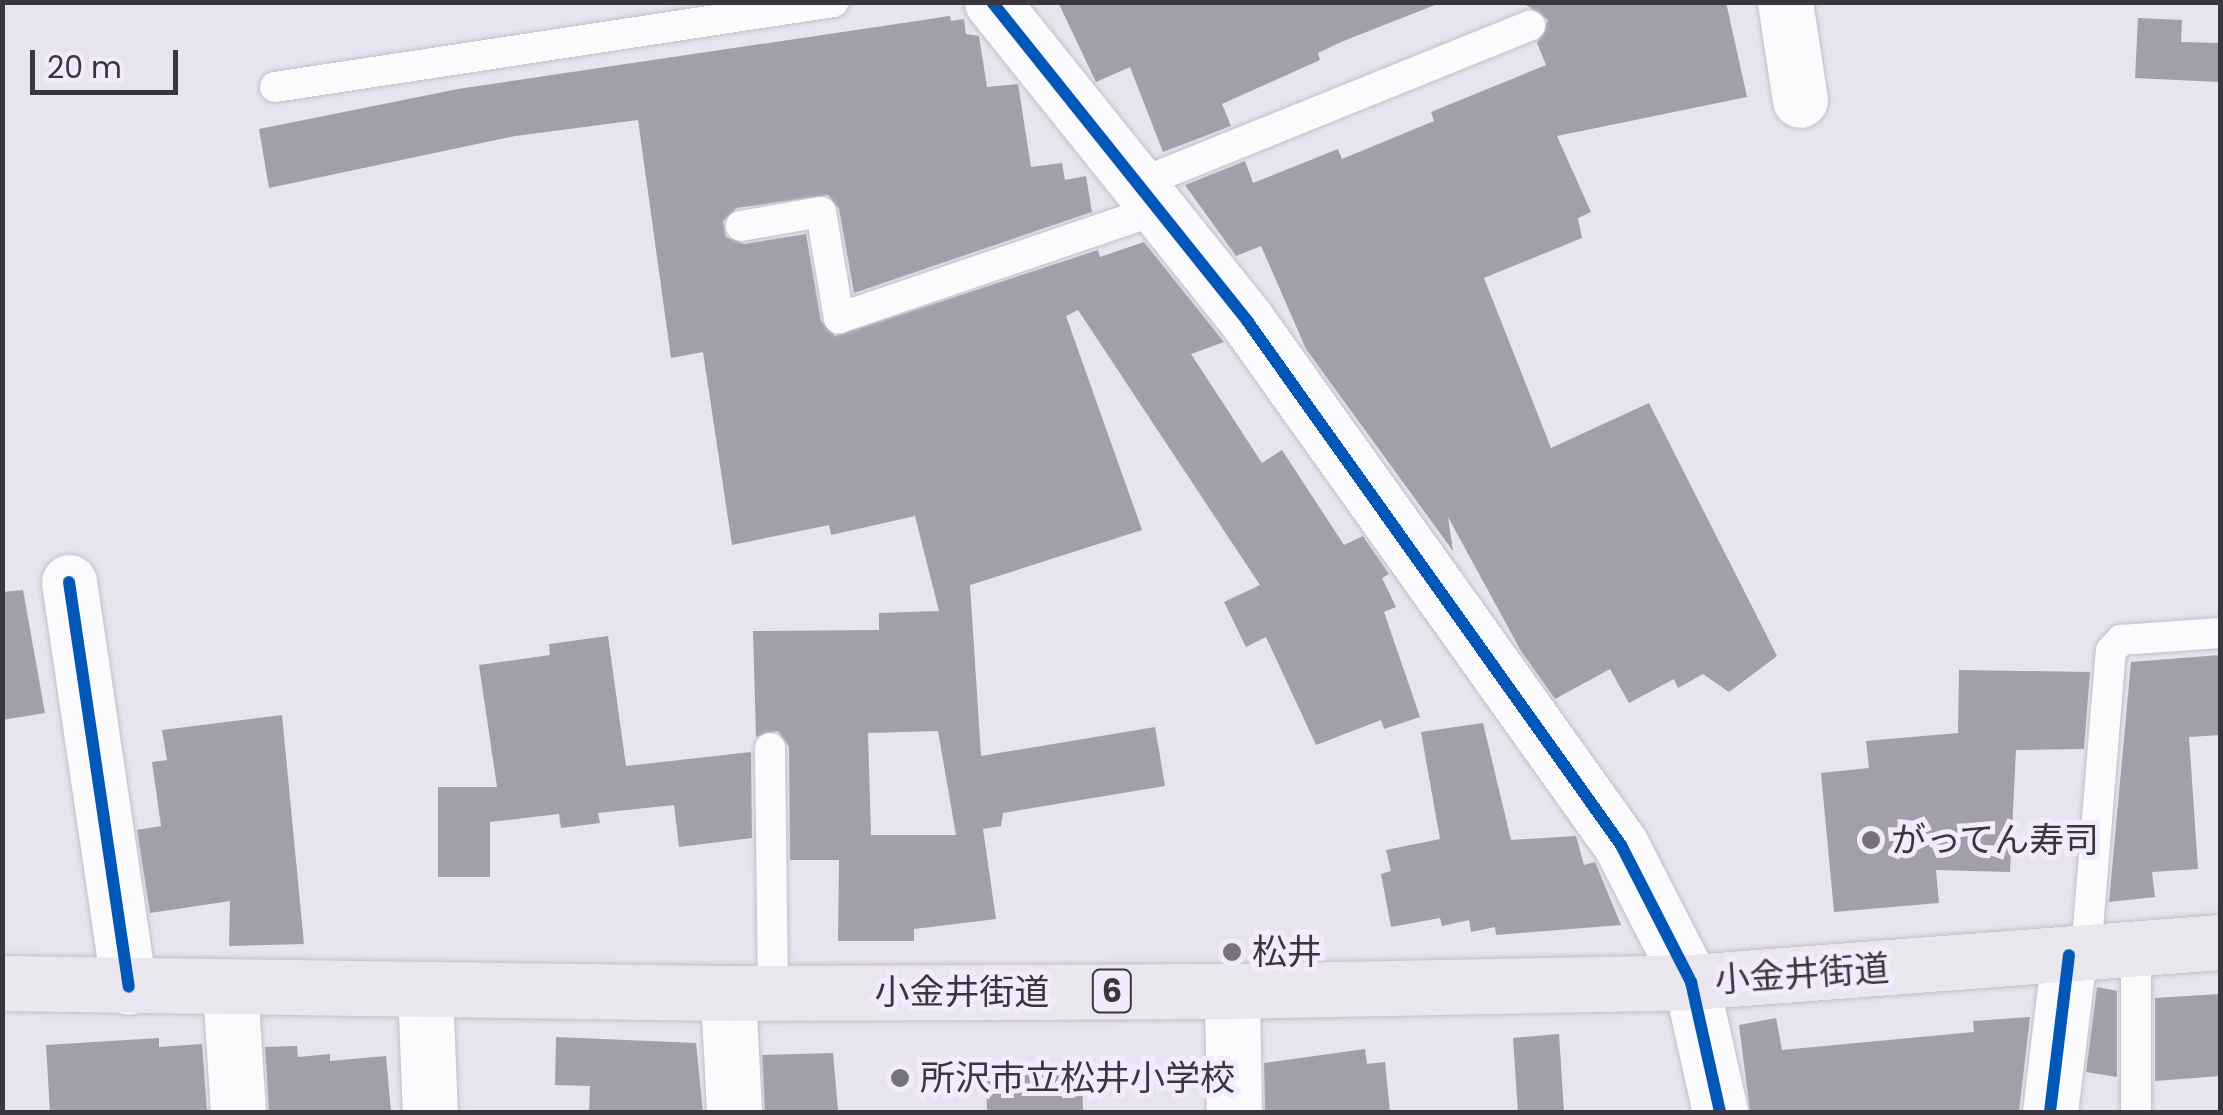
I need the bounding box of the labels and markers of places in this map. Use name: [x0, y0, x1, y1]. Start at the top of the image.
place label: がってん寿司: [1891, 819, 2101, 861]
marker: がってん寿司: [1860, 829, 1882, 851]
place label: 松井: [1252, 931, 1322, 973]
marker: 松井: [1221, 941, 1243, 963]
place label: 所沢市立松井小学校: [920, 1057, 1235, 1099]
marker: 所沢市立松井小学校: [889, 1067, 911, 1089]

